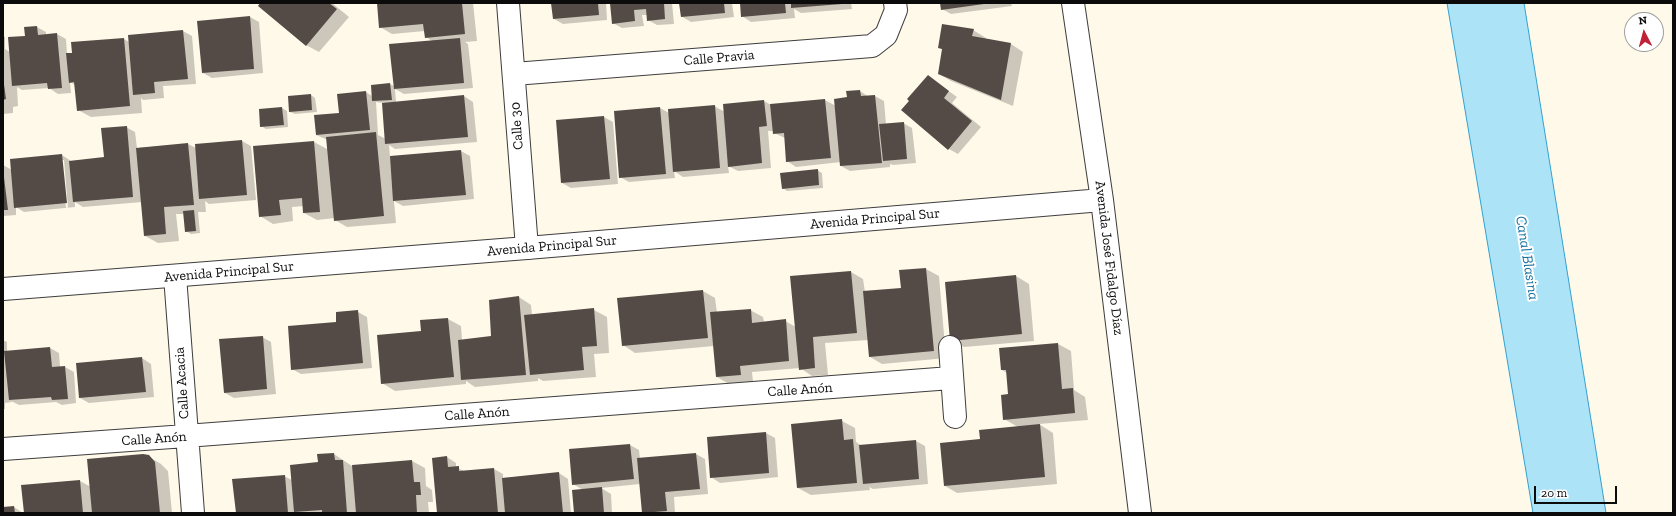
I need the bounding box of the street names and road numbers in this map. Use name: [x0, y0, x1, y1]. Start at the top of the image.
street label: Calle Pravia: [683, 47, 755, 69]
street label: Calle 30: [507, 102, 527, 150]
street label: Avenida José Fidalgo Díaz: [1091, 180, 1127, 336]
street label: Avenida Principal Sur: [809, 205, 941, 233]
street label: Avenida Principal Sur: [486, 232, 618, 260]
street label: Avenida Principal Sur: [163, 258, 295, 286]
street label: Calle Acacia: [171, 346, 193, 420]
street label: Calle Anón: [767, 379, 833, 401]
street label: Calle Anón: [444, 403, 510, 425]
street label: Calle Anón: [121, 428, 187, 450]

